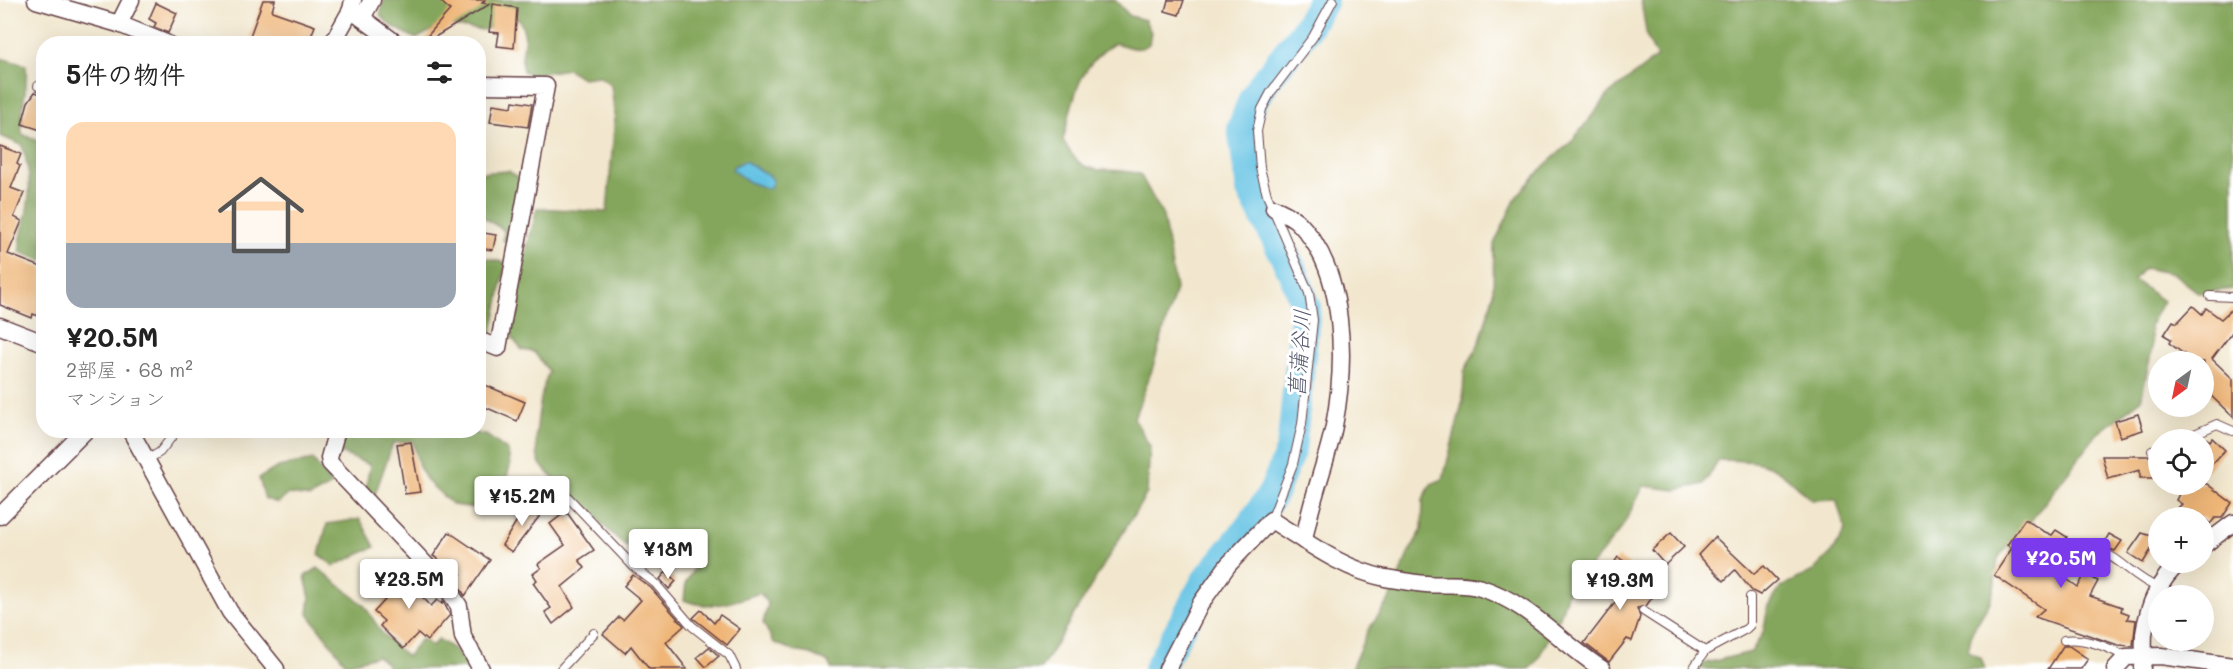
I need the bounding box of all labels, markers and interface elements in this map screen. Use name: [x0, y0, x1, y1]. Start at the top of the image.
icon: filters: [423, 56, 456, 89]
text: 5件の物件: [66, 57, 185, 91]
icon: home: [207, 161, 315, 269]
water label: 菖蒲谷川: [1281, 308, 1316, 398]
text: ¥20.5M: [66, 320, 159, 354]
north arrow: [2148, 351, 2214, 417]
map controls: [2148, 351, 2214, 651]
text: 2部屋 · 68 m²: [66, 356, 193, 382]
text: マンション: [66, 385, 165, 411]
button: locate: [2148, 429, 2214, 495]
pin: ¥15.2M: [473, 476, 571, 527]
text: ¥15.2M: [488, 482, 556, 508]
button: +: [2148, 507, 2214, 573]
pin: ¥18M: [632, 529, 704, 580]
text: ¥18M: [643, 535, 693, 561]
pin: ¥20.5M: [2012, 538, 2110, 589]
text: ¥20.5M: [2025, 544, 2097, 570]
pin: ¥23.5M: [360, 559, 458, 610]
pin: ¥19.3M: [1571, 560, 1669, 611]
text: ¥23.5M: [374, 565, 444, 591]
text: ¥19.3M: [1586, 566, 1654, 592]
button: −: [2148, 585, 2214, 651]

